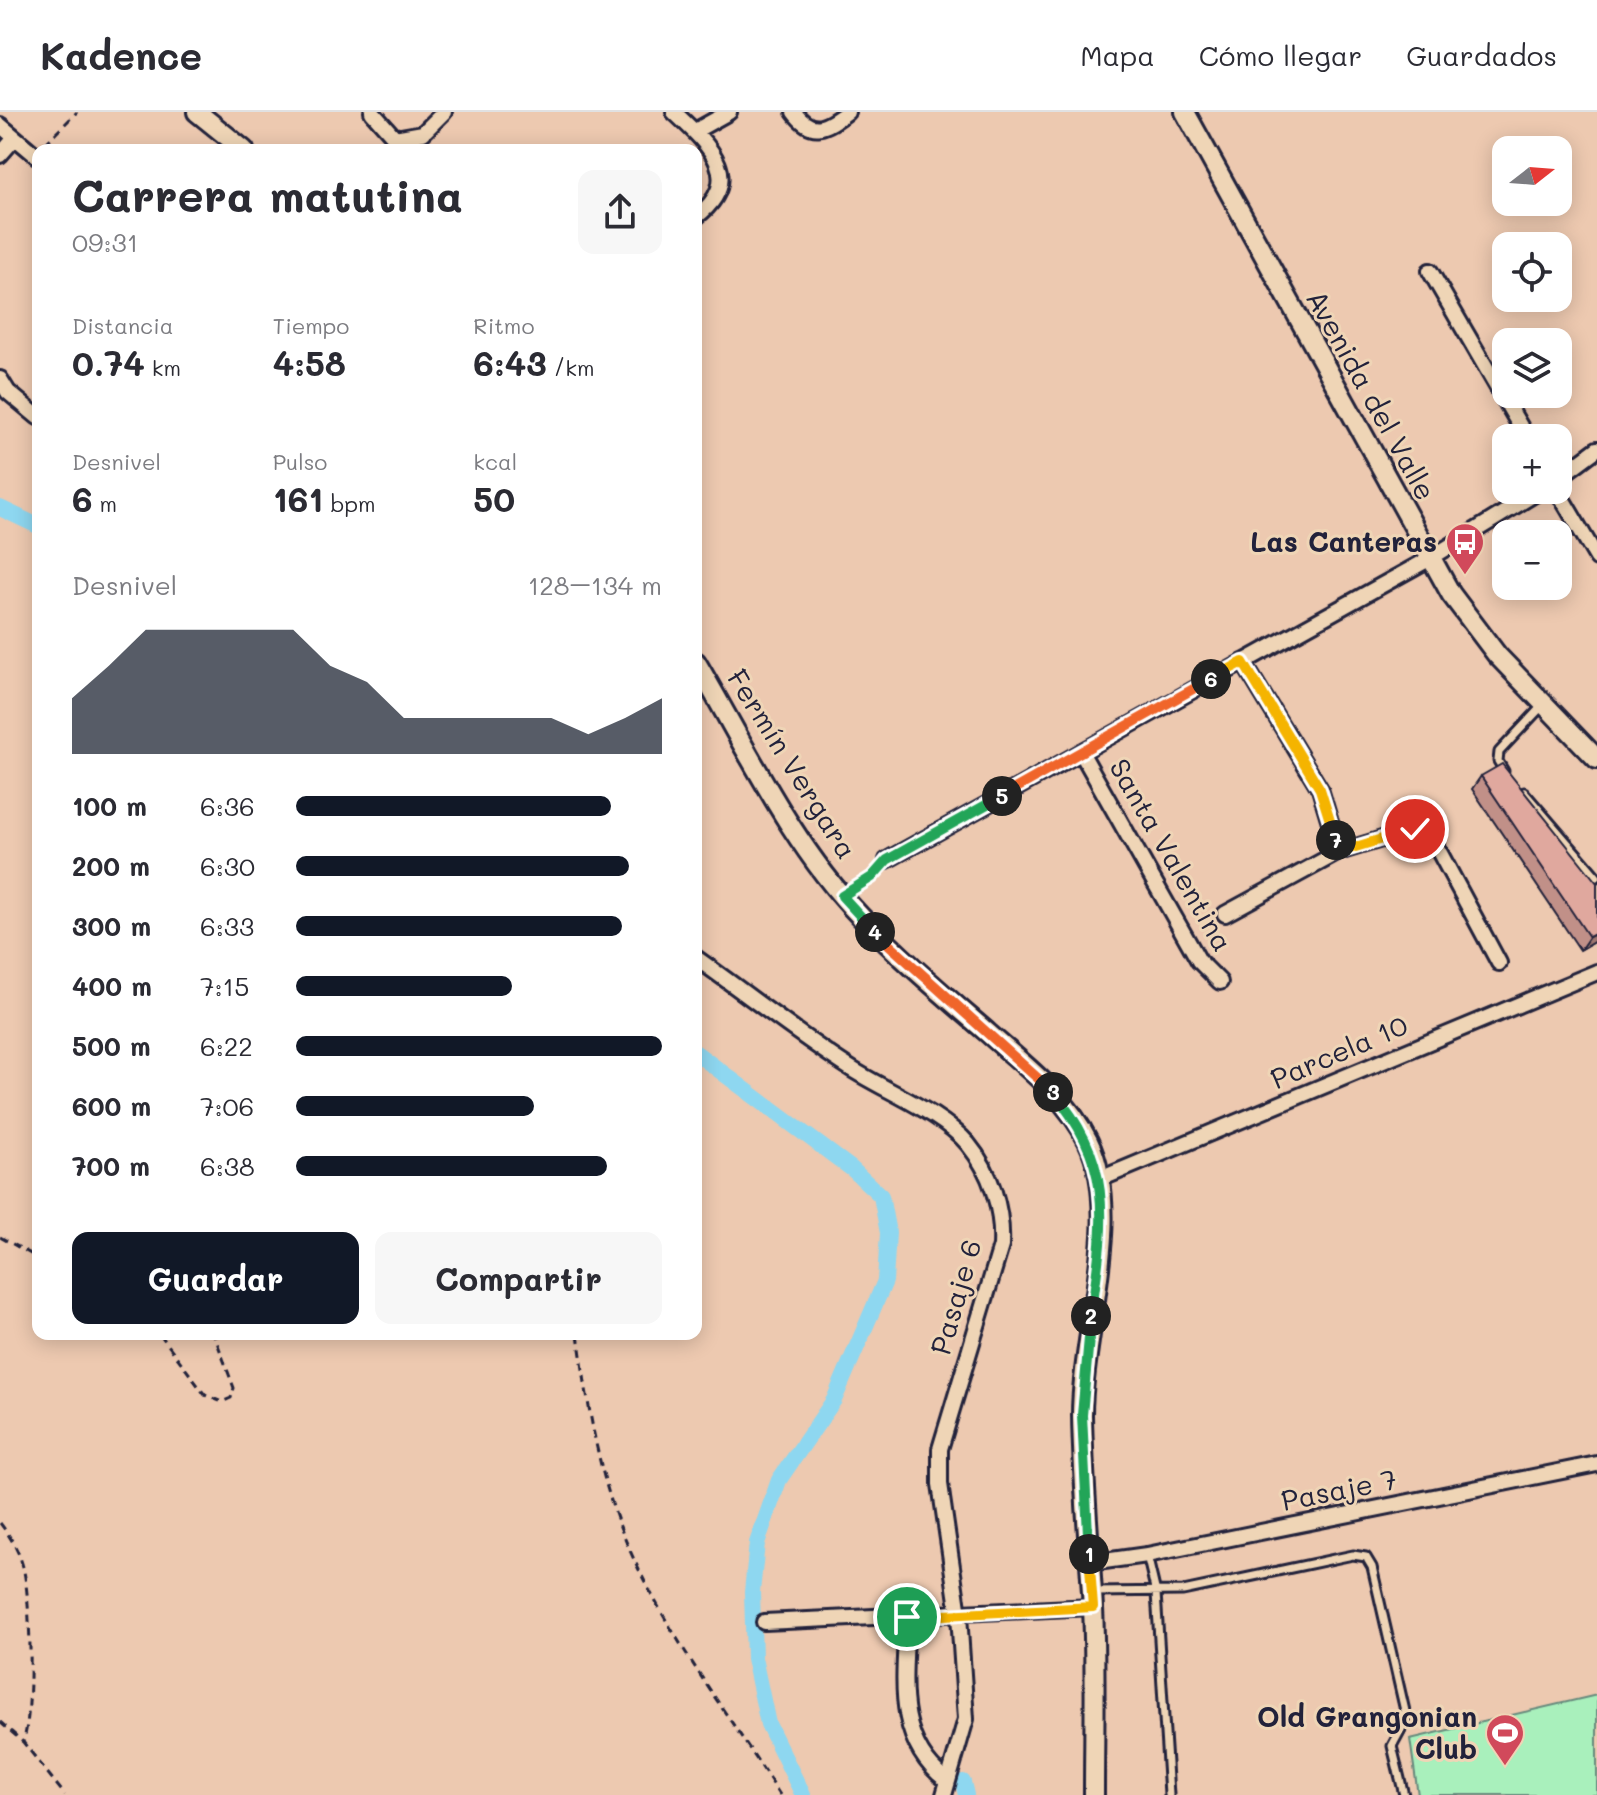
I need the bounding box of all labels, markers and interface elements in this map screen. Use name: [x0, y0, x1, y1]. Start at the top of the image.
text: Kadence: [40, 30, 202, 80]
text: Mapa: [1080, 37, 1155, 73]
text: Cómo llegar: [1199, 37, 1362, 73]
text: Guardados: [1406, 37, 1557, 73]
north arrow: [1492, 136, 1572, 216]
map controls: [1492, 136, 1572, 600]
text: Carrera matutina: [72, 166, 463, 223]
button: share: [578, 170, 662, 254]
text: 09:31: [72, 225, 138, 259]
button: locate: [1492, 232, 1572, 312]
street label: Avenida del Valle: [1299, 283, 1445, 506]
text: Distancia: [72, 311, 174, 340]
text: Tiempo: [273, 311, 349, 340]
text: Ritmo: [473, 311, 534, 340]
button: layers: [1492, 328, 1572, 408]
text: 0.74: [72, 340, 145, 385]
text: 4:58: [273, 340, 346, 385]
text: 6:43: [473, 340, 547, 385]
text: km: [145, 353, 181, 382]
text: /km: [547, 353, 594, 382]
button: +: [1492, 424, 1572, 504]
text: Desnivel: [72, 447, 161, 476]
text: Pulso: [273, 447, 327, 476]
text: kcal: [473, 447, 517, 476]
text: 6: [72, 476, 93, 521]
text: 161: [273, 476, 323, 521]
text: 50: [473, 476, 515, 521]
text: m: [93, 489, 117, 518]
text: bpm: [323, 489, 376, 518]
button: −: [1492, 520, 1572, 600]
bus stop icon: Las Canteras: [1444, 521, 1486, 576]
place label: Las Canteras: [1250, 523, 1437, 559]
text: Desnivel: [72, 568, 177, 602]
text: 128–134 m: [528, 568, 662, 602]
pin: 6: [1191, 659, 1231, 699]
street label: Fermín Vergara: [720, 662, 866, 865]
text: 6: [1204, 664, 1218, 693]
street label: Santa Valentina: [1102, 752, 1242, 957]
pin: 5: [982, 776, 1022, 816]
text: 5: [996, 781, 1008, 810]
text: 100 m: [72, 789, 147, 823]
text: 6:36: [200, 789, 255, 823]
pin: [1381, 795, 1449, 863]
icon: check: [1393, 807, 1437, 851]
pin: 7: [1316, 820, 1356, 860]
text: 7: [1330, 825, 1342, 854]
text: 200 m: [72, 849, 150, 883]
text: 6:30: [200, 849, 255, 883]
text: 300 m: [72, 909, 151, 943]
text: 6:33: [200, 909, 254, 943]
pin: 4: [855, 912, 895, 952]
text: 4: [868, 917, 882, 946]
text: 400 m: [72, 969, 152, 1003]
text: 7:15: [200, 969, 249, 1003]
street label: Parcela 10: [1265, 1006, 1413, 1096]
text: 500 m: [72, 1029, 151, 1063]
text: 6:22: [200, 1029, 253, 1063]
pin: 3: [1033, 1072, 1073, 1112]
text: 3: [1046, 1077, 1060, 1106]
text: 600 m: [72, 1089, 151, 1123]
text: 7:06: [200, 1089, 254, 1123]
text: 700 m: [72, 1149, 150, 1183]
text: 6:38: [200, 1149, 255, 1183]
button: Guardar: [72, 1232, 359, 1324]
button: Compartir: [375, 1232, 662, 1324]
street label: Pasaje 6: [921, 1235, 989, 1359]
pin: 2: [1071, 1296, 1111, 1336]
text: 2: [1085, 1301, 1097, 1330]
street label: Pasaje 7: [1278, 1460, 1400, 1518]
pin: 1: [1069, 1534, 1109, 1574]
text: 1: [1084, 1539, 1094, 1568]
pin: [873, 1583, 941, 1651]
icon: arrive: [885, 1595, 929, 1639]
place label: Old Grangonian Club: [1257, 1698, 1477, 1766]
sports icon: Old Grangonian Club: [1484, 1712, 1526, 1767]

